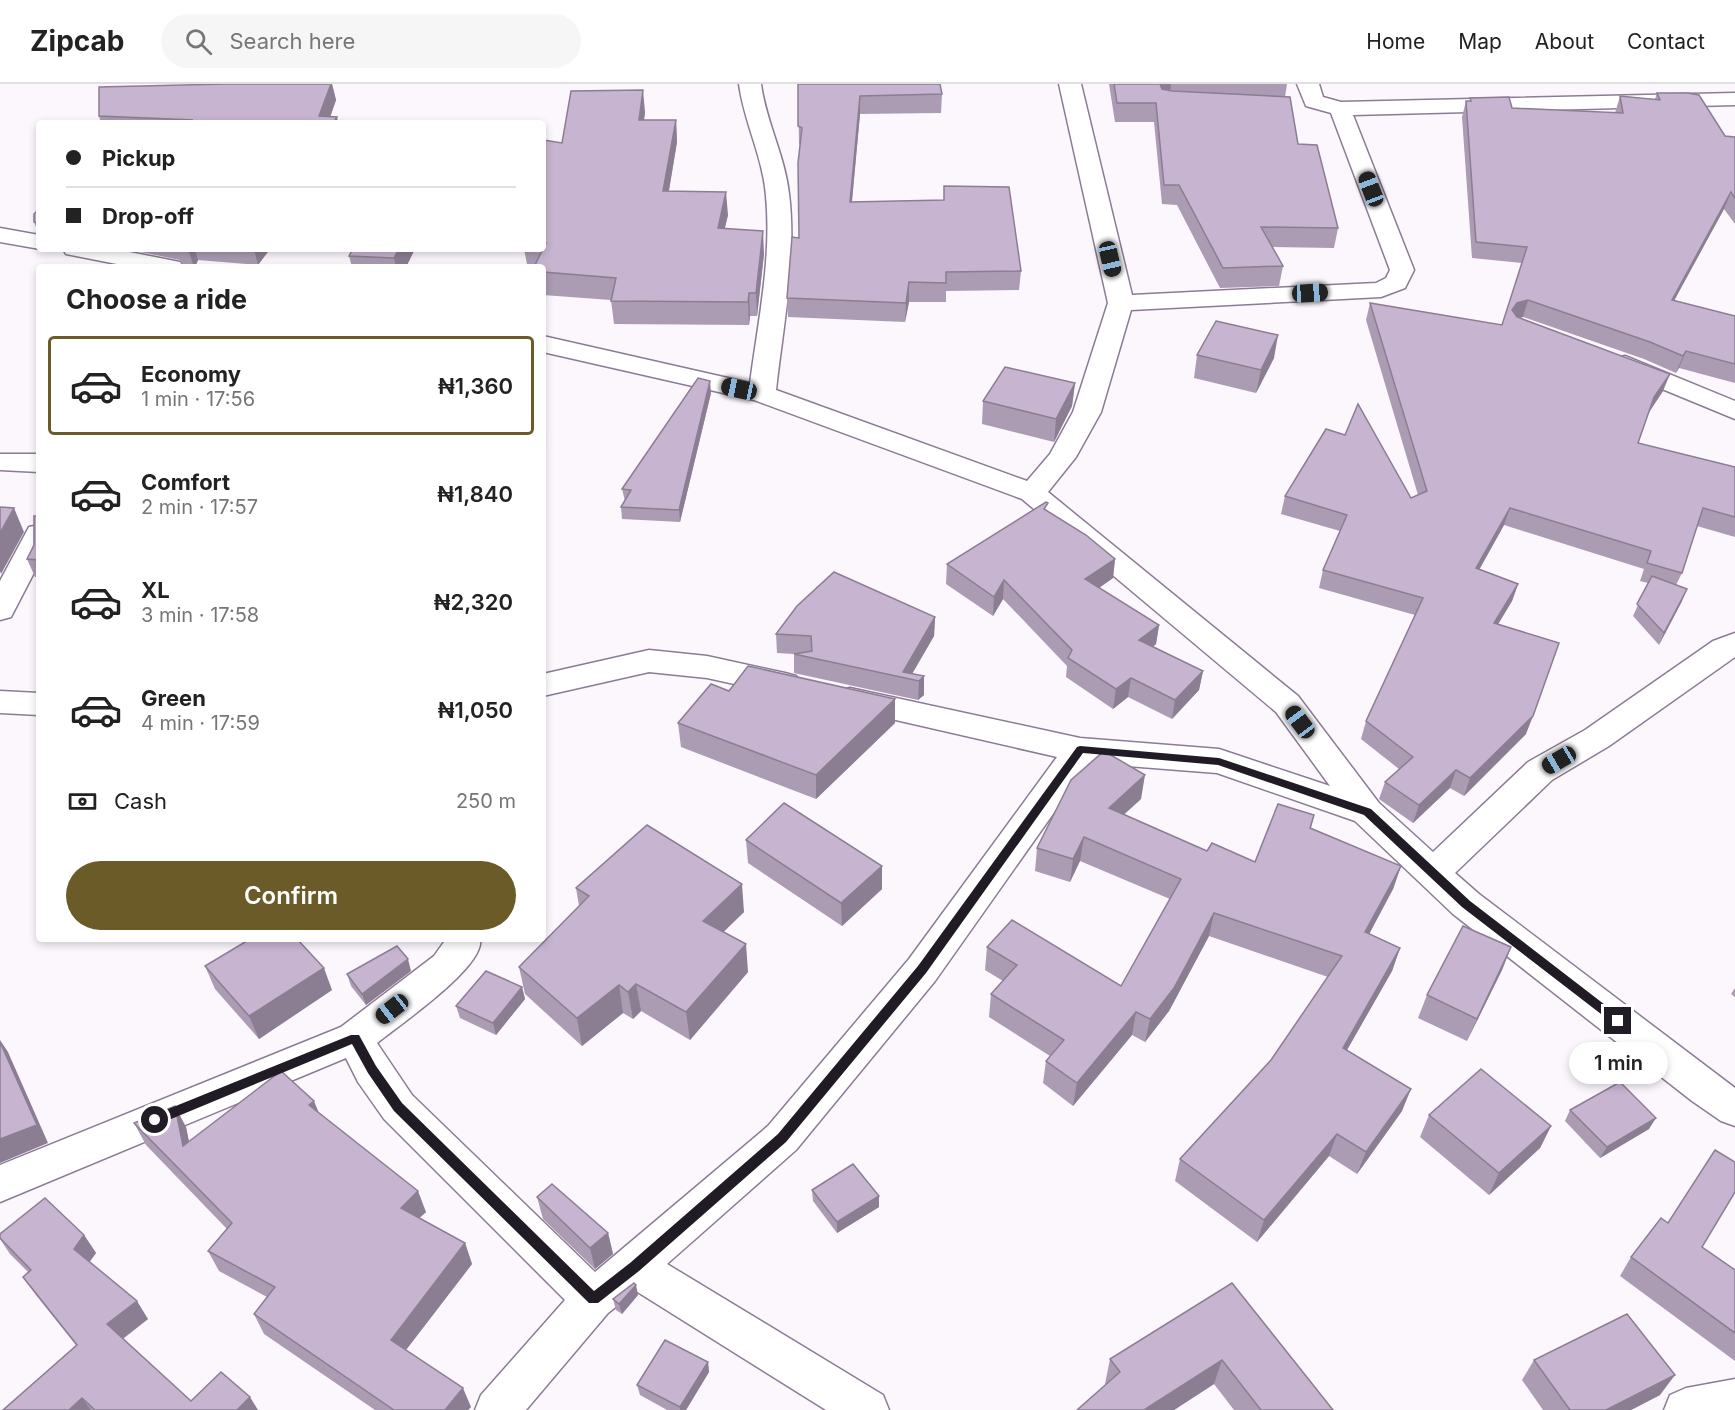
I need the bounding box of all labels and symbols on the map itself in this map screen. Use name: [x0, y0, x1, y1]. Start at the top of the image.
car: [1356, 169, 1386, 209]
car: [1097, 239, 1123, 279]
car: [1292, 283, 1328, 303]
car: [720, 376, 758, 402]
car: [1282, 702, 1318, 742]
car: [1539, 743, 1579, 777]
car: [372, 991, 412, 1027]
route end: [1604, 1007, 1631, 1034]
callout: 1 min: [1568, 1042, 1668, 1084]
route start: [141, 1106, 168, 1133]

